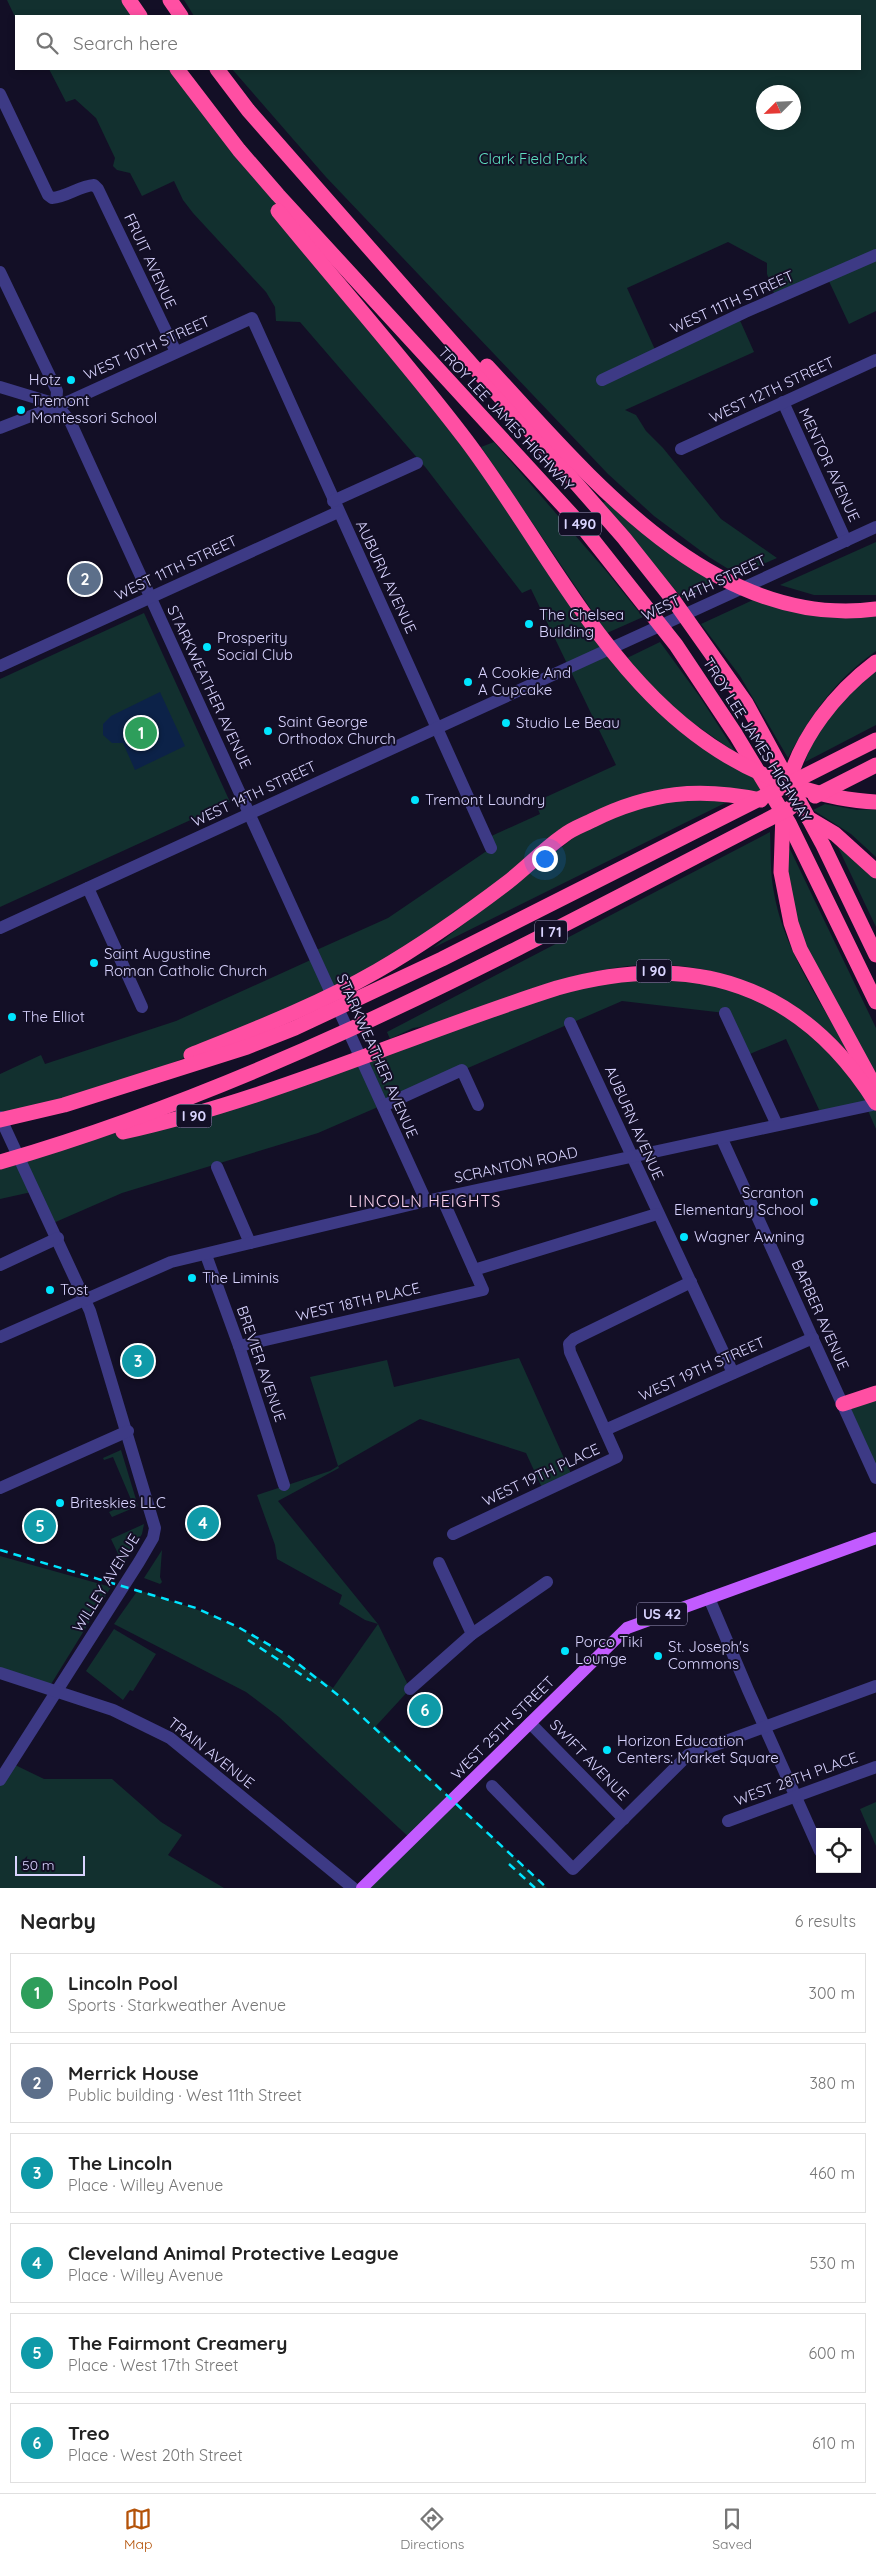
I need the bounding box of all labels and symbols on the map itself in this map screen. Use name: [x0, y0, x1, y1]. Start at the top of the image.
north arrow: [756, 85, 801, 130]
park label: Clark Field Park: [479, 149, 587, 168]
street label: FRUIT AVENUE: [120, 210, 181, 311]
street label: WEST 11TH STREET: [667, 266, 797, 337]
street label: WEST 10TH STREET: [81, 311, 213, 384]
street label: TROY LEE JAMES HIGHWAY: [434, 343, 579, 495]
street label: WEST 12TH STREET: [706, 352, 837, 427]
place label: Hotz: [29, 370, 61, 389]
marker: Hotz: [65, 374, 77, 386]
place label: Tremont Montessori School: [31, 391, 157, 427]
marker: Tremont Montessori School: [15, 404, 27, 416]
street label: MENTOR AVENUE: [795, 405, 864, 525]
road number: I 490: [559, 512, 601, 536]
street label: AUBURN AVENUE: [352, 517, 421, 636]
street label: WEST 11TH STREET: [111, 531, 240, 604]
street label: WEST 14TH STREET: [638, 550, 769, 625]
pin: 2: [69, 560, 101, 598]
street label: STARKWEATHER AVENUE: [163, 602, 256, 771]
place label: The Chelsea Building: [539, 605, 624, 641]
marker: The Chelsea Building: [523, 618, 535, 630]
place label: Prosperity Social Club: [217, 628, 293, 664]
marker: Prosperity Social Club: [201, 641, 213, 653]
street label: TROY LEE JAMES HIGHWAY: [699, 654, 816, 826]
place label: A Cookie And A Cupcake: [478, 663, 571, 699]
marker: A Cookie And A Cupcake: [462, 676, 474, 688]
place label: Saint George Orthodox Church: [278, 712, 396, 748]
place label: Studio Le Beau: [516, 713, 620, 732]
pin: 1: [125, 714, 157, 752]
marker: Studio Le Beau: [500, 717, 512, 729]
marker: Saint George Orthodox Church: [262, 725, 274, 737]
street label: WEST 14TH STREET: [188, 756, 319, 831]
place label: Tremont Laundry: [425, 790, 545, 809]
marker: Tremont Laundry: [409, 794, 421, 806]
your location: [532, 846, 558, 872]
road number: I 71: [535, 920, 567, 944]
place label: Saint Augustine Roman Catholic Church: [104, 944, 267, 980]
marker: Saint Augustine Roman Catholic Church: [88, 957, 100, 969]
road number: I 90: [636, 959, 672, 982]
street label: STARKWEATHER AVENUE: [333, 971, 422, 1141]
place label: The Elliot: [22, 1007, 85, 1026]
marker: The Elliot: [6, 1011, 18, 1023]
street label: AUBURN AVENUE: [601, 1063, 668, 1183]
road number: I 90: [176, 1104, 212, 1128]
street label: SCRANTON ROAD: [452, 1142, 580, 1187]
place label: Scranton Elementary School: [674, 1183, 804, 1219]
district label: LINCOLN HEIGHTS: [349, 1191, 501, 1211]
marker: Scranton Elementary School: [808, 1196, 820, 1208]
place label: Wagner Awning: [694, 1227, 805, 1246]
marker: Wagner Awning: [678, 1231, 690, 1243]
street label: BARBER AVENUE: [788, 1257, 853, 1373]
place label: The Liminis: [202, 1268, 279, 1287]
marker: The Liminis: [186, 1272, 198, 1284]
street label: WEST 18TH PLACE: [294, 1278, 422, 1325]
place label: Tost: [60, 1280, 88, 1299]
marker: Tost: [44, 1284, 56, 1296]
street label: BREVIER AVENUE: [233, 1303, 290, 1424]
street label: WEST 19TH STREET: [636, 1332, 768, 1405]
pin: 3: [122, 1342, 154, 1380]
street label: WEST 19TH PLACE: [479, 1439, 603, 1510]
place label: Briteskies LLC: [70, 1493, 166, 1512]
marker: Briteskies LLC: [54, 1497, 66, 1509]
pin: 4: [187, 1504, 219, 1542]
pin: 5: [24, 1507, 56, 1545]
street label: WILLEY AVENUE: [68, 1530, 143, 1635]
road number: US 42: [637, 1602, 687, 1626]
place label: Porco Tiki Lounge: [575, 1632, 643, 1668]
place label: St. Joseph's Commons: [668, 1637, 749, 1673]
marker: Porco Tiki Lounge: [559, 1645, 571, 1657]
marker: St. Joseph's Commons: [652, 1650, 664, 1662]
street label: WEST 25TH STREET: [447, 1672, 558, 1783]
pin: 6: [409, 1691, 441, 1729]
street label: TRAIN AVENUE: [164, 1713, 258, 1792]
street label: SWIFT AVENUE: [546, 1715, 633, 1804]
place label: Horizon Education Centers: Market Square: [617, 1731, 779, 1767]
marker: Horizon Education Centers: Market Square: [601, 1744, 613, 1756]
street label: WEST 28TH PLACE: [732, 1747, 860, 1810]
scale bar: [15, 1853, 85, 1876]

